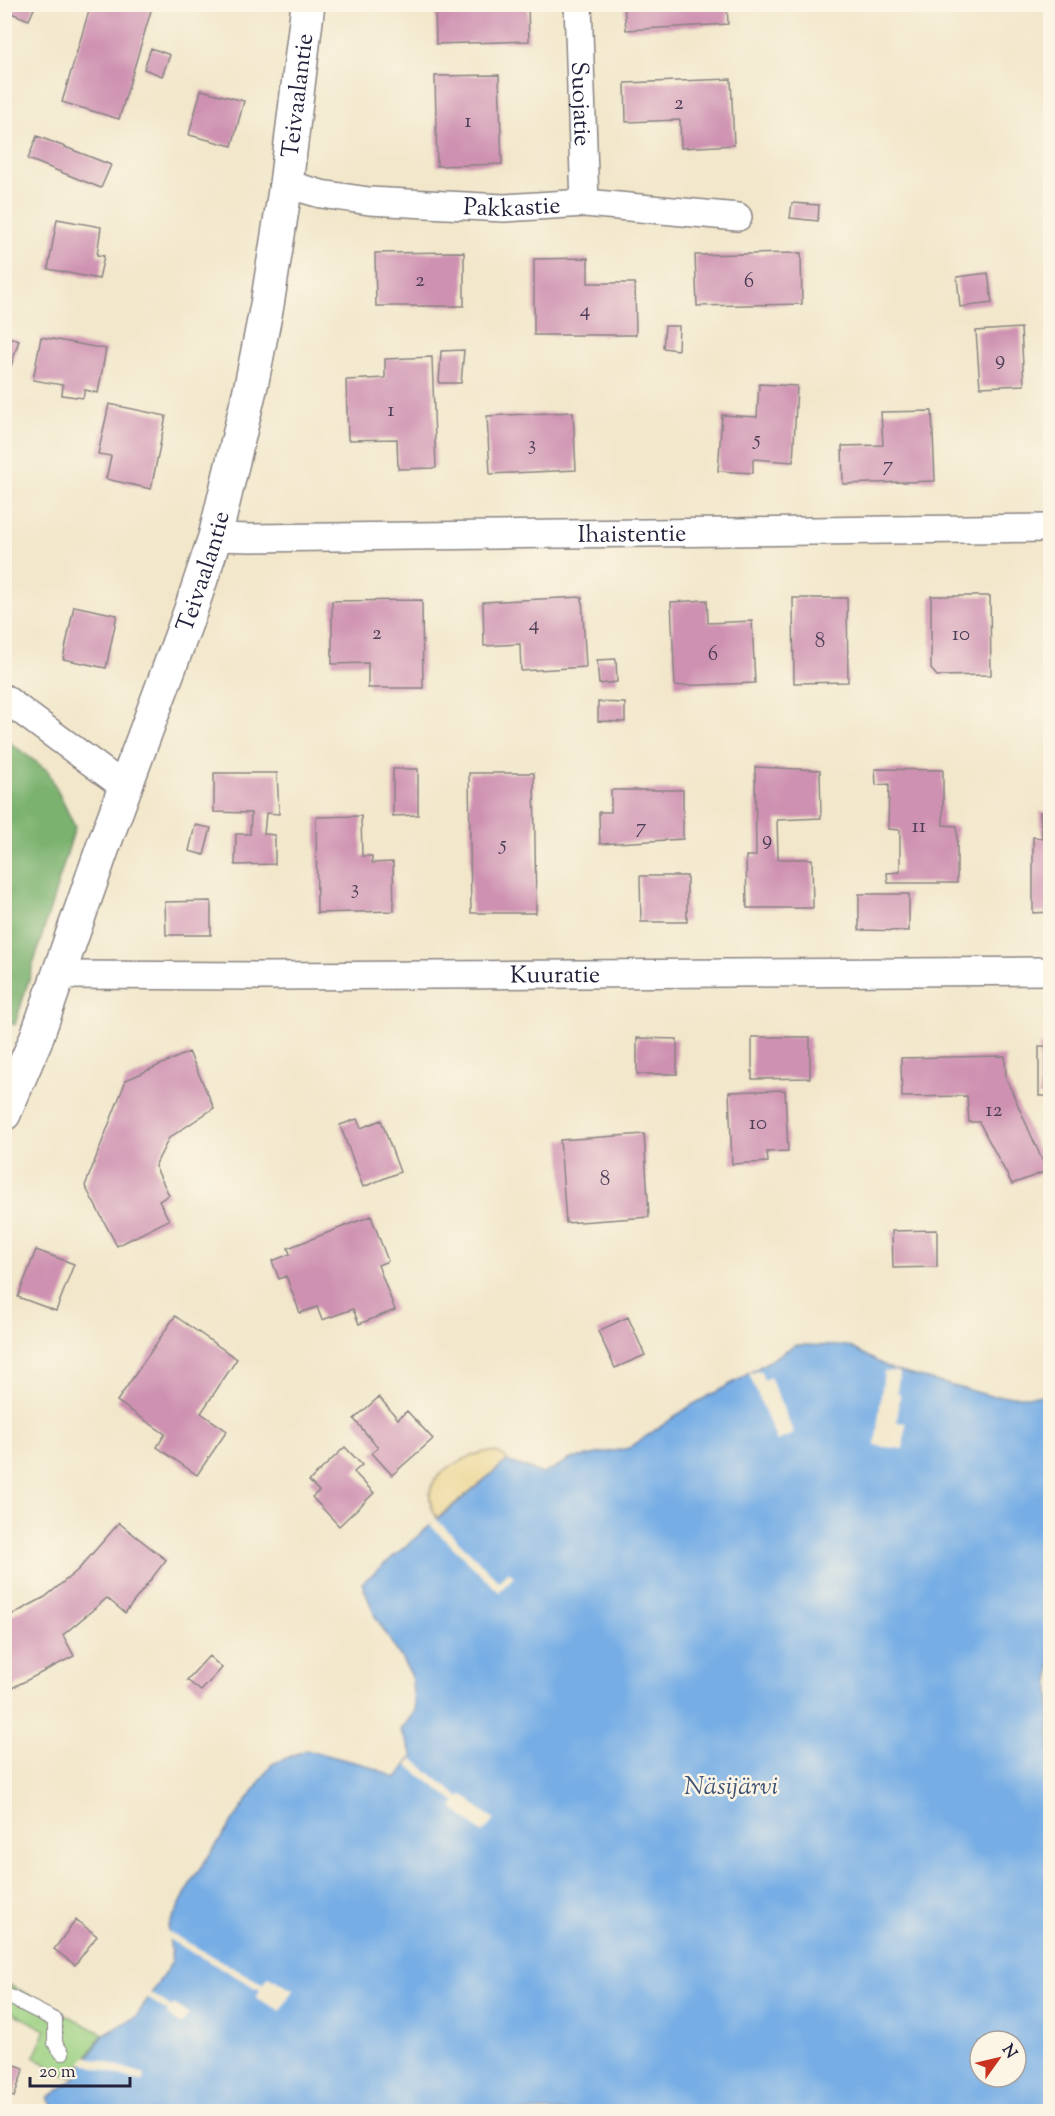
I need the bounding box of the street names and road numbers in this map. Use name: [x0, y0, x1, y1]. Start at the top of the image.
street label: Teivaalantie: [274, 32, 323, 160]
street label: Suojatie: [561, 61, 598, 147]
street label: Pakkastie: [462, 190, 562, 227]
street label: Teivaalantie: [169, 508, 240, 637]
street label: Ihaistentie: [577, 518, 687, 553]
street label: Kuuratie: [510, 959, 600, 993]

